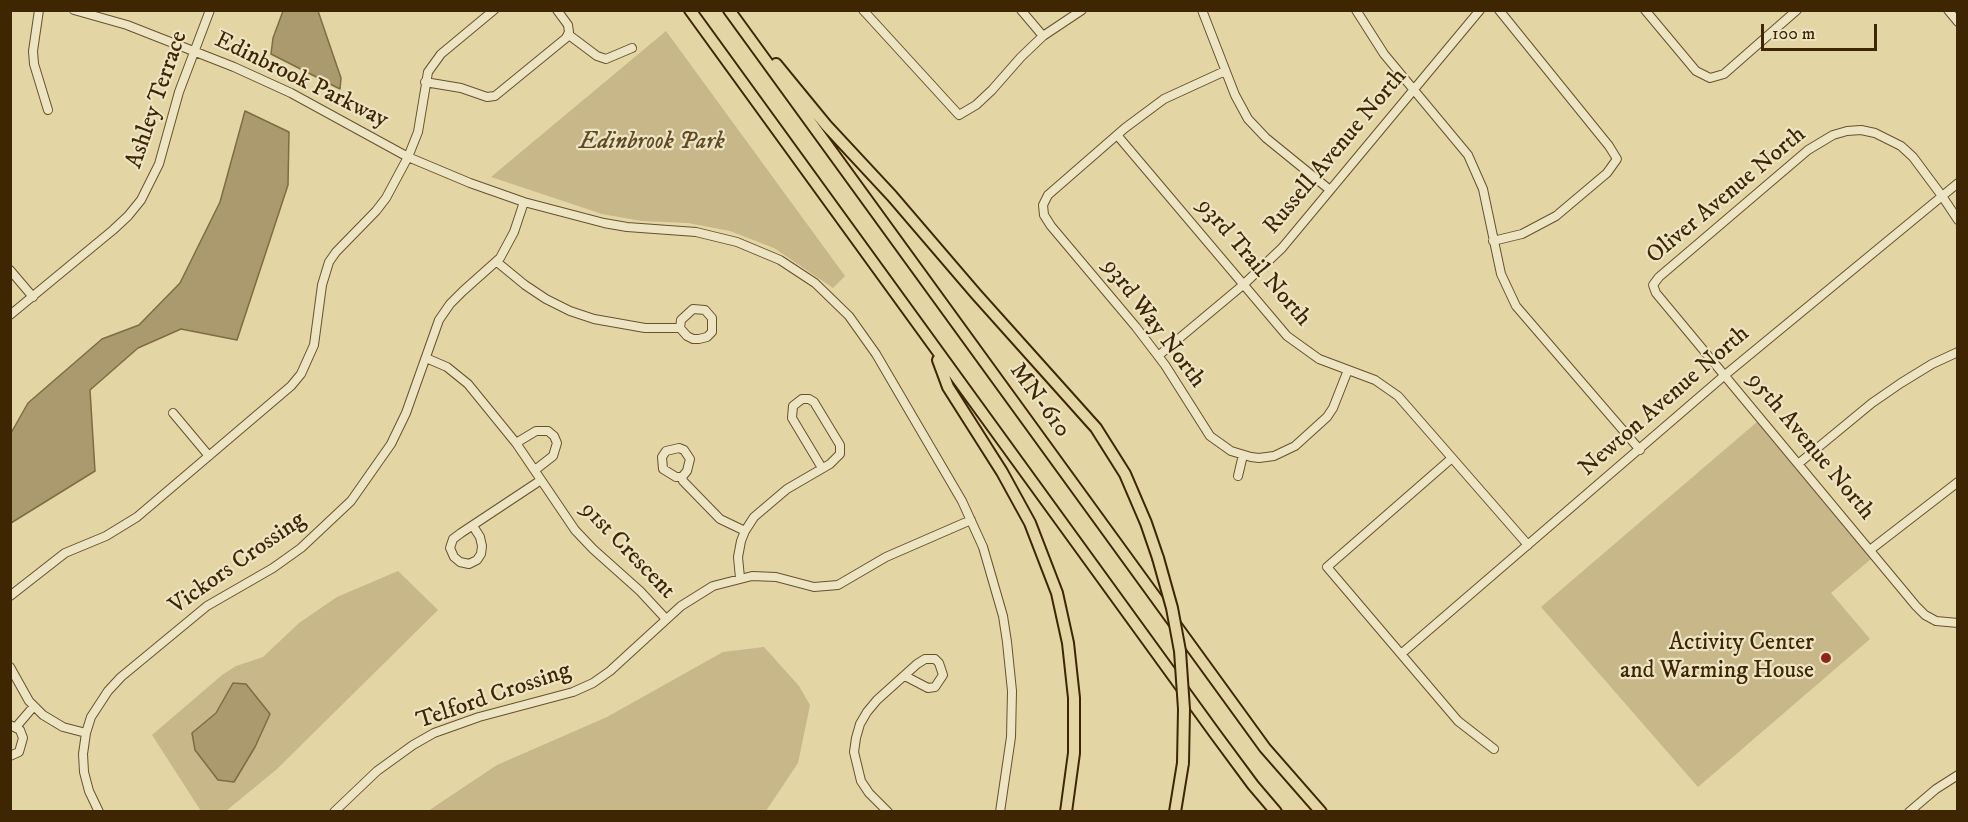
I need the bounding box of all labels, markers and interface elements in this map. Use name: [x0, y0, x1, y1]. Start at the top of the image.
scale bar: [1764, 12, 1880, 50]
text: 100 m: [1772, 23, 1815, 45]
street label: Edinbrook Parkway: [209, 26, 393, 136]
street label: Ashley Terrace: [121, 27, 195, 173]
street label: Russell Avenue North: [1258, 63, 1414, 241]
street label: Oliver Avenue North: [1642, 121, 1812, 271]
park label: Edinbrook Park: [579, 129, 725, 157]
street label: 93rd Trail North: [1190, 193, 1316, 333]
street label: 93rd Way North: [1095, 254, 1211, 394]
street label: Newton Avenue North: [1574, 320, 1756, 484]
street label: MN-610: [1002, 358, 1076, 444]
street label: 95th Avenue North: [1740, 367, 1880, 527]
street label: 91st Crescent: [573, 496, 681, 606]
street label: Vickors Crossing: [164, 506, 312, 622]
place label: Activity Center and Warming House: [1620, 630, 1814, 686]
marker: Activity Center and Warming House: [1819, 651, 1833, 665]
street label: Telford Crossing: [413, 657, 575, 737]

